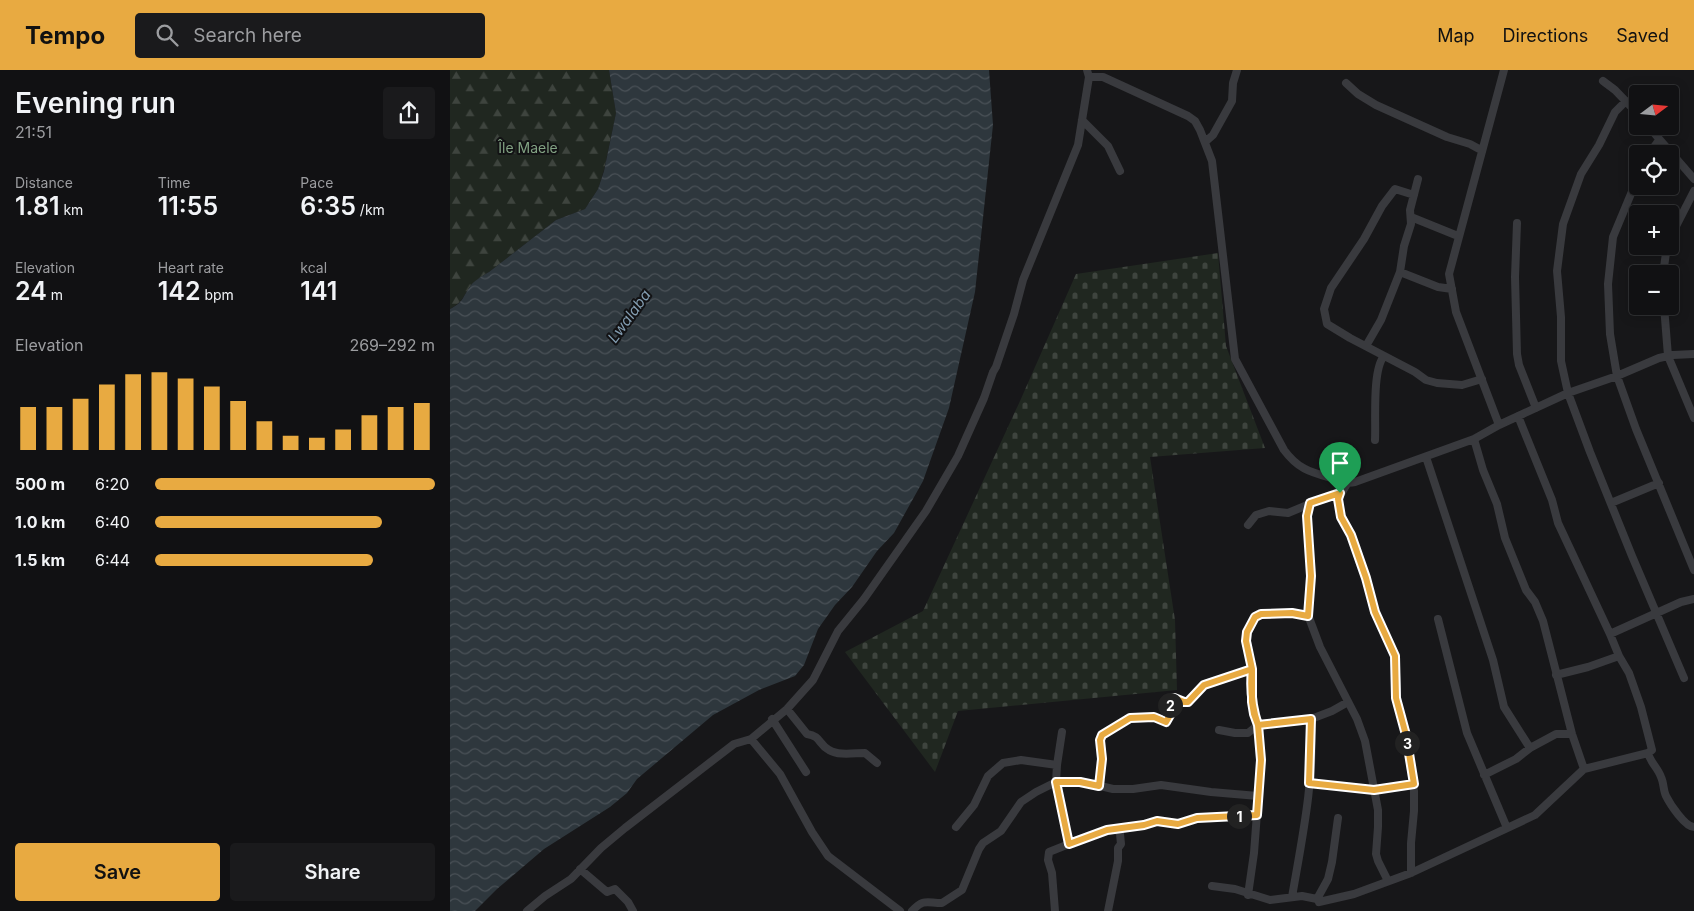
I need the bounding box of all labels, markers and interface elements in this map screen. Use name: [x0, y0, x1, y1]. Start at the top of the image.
search box: [135, 13, 485, 58]
text: Tempo: [25, 21, 105, 50]
icon: search: [153, 21, 181, 49]
text: Search here: [193, 24, 302, 47]
text: Map: [1437, 25, 1475, 46]
text: Directions: [1503, 25, 1588, 46]
text: Saved: [1616, 25, 1669, 46]
north arrow: [1629, 85, 1679, 135]
map controls: [1629, 85, 1679, 315]
text: Evening run: [15, 86, 176, 120]
button: share: [383, 87, 435, 139]
text: 21:51: [15, 122, 52, 142]
park label: Île Maele: [497, 139, 558, 156]
button: locate: [1629, 145, 1679, 195]
text: Distance: [15, 174, 73, 191]
text: Time: [158, 174, 191, 191]
text: Pace: [300, 174, 333, 191]
text: 1.81: [15, 191, 59, 221]
text: 11:55: [158, 191, 218, 221]
text: 6:35: [300, 191, 356, 221]
text: km: [59, 201, 83, 218]
text: /km: [356, 201, 385, 218]
button: +: [1629, 205, 1679, 255]
text: Elevation: [15, 259, 75, 276]
text: Heart rate: [158, 259, 224, 276]
text: kcal: [300, 259, 327, 276]
button: −: [1629, 265, 1679, 315]
text: 24: [15, 276, 47, 306]
text: 142: [158, 276, 200, 306]
text: 141: [300, 276, 337, 306]
text: m: [47, 286, 63, 303]
text: bpm: [200, 286, 234, 303]
water label: Lwalaba: [603, 286, 655, 346]
text: Elevation: [15, 335, 84, 355]
text: 269–292 m: [349, 335, 435, 355]
pin: [1319, 442, 1361, 493]
icon: arrive: [1326, 449, 1354, 477]
text: 500 m: [15, 474, 65, 494]
text: 6:20: [95, 474, 129, 494]
text: 1.0 km: [15, 512, 65, 532]
text: 6:40: [95, 512, 130, 532]
text: 1.5 km: [15, 550, 65, 570]
text: 6:44: [95, 550, 130, 570]
pin: 2: [1158, 692, 1182, 718]
text: 2: [1166, 697, 1175, 714]
pin: 3: [1394, 730, 1420, 756]
text: 3: [1403, 735, 1412, 752]
pin: 1: [1226, 804, 1252, 828]
text: 1: [1236, 808, 1243, 825]
button: Save: [15, 843, 220, 901]
button: Share: [230, 843, 435, 901]

